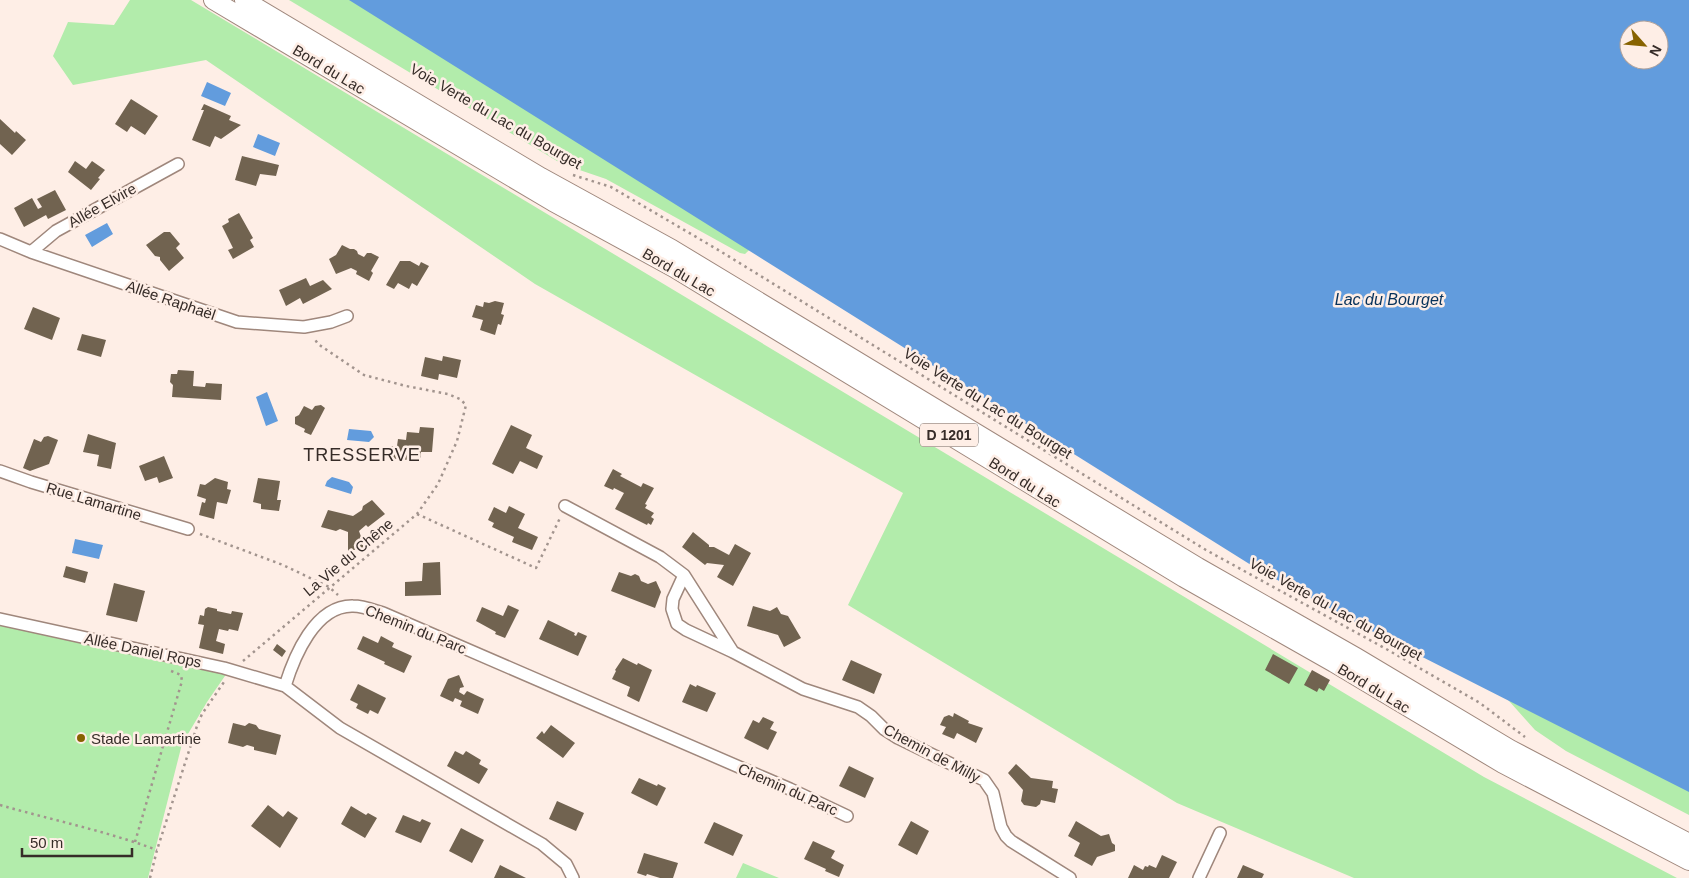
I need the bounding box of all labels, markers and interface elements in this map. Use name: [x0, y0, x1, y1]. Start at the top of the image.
north arrow: [1619, 20, 1669, 70]
street label: Bord du Lac: [290, 41, 368, 97]
text: N: [1646, 43, 1665, 59]
street label: Voie Verte du Lac du Bourget: [407, 60, 585, 173]
street label: Allée Elvire: [65, 179, 139, 231]
street label: Bord du Lac: [640, 244, 719, 300]
street label: Allée Raphaël: [124, 277, 218, 323]
water label: Lac du Bourget: [1335, 291, 1444, 308]
street label: Voie Verte du Lac du Bourget: [901, 344, 1076, 462]
road number: D 1201: [920, 424, 978, 446]
district label: TRESSERVE: [303, 445, 421, 465]
street label: Bord du Lac: [986, 453, 1064, 511]
street label: Rue Lamartine: [44, 478, 144, 524]
street label: La Vie du Chêne: [300, 515, 396, 599]
street label: Voie Verte du Lac du Bourget: [1247, 554, 1426, 664]
street label: Chemin du Parc: [363, 601, 470, 657]
street label: Allée Daniel Rops: [83, 629, 203, 671]
street label: Bord du Lac: [1335, 660, 1413, 716]
street label: Chemin de Milly: [881, 720, 984, 786]
place label: Stade Lamartine: [91, 730, 201, 747]
marker: Stade Lamartine: [75, 732, 87, 744]
street label: Chemin du Parc: [735, 759, 841, 819]
scale bar: [22, 826, 132, 858]
text: 50 m: [30, 834, 63, 851]

